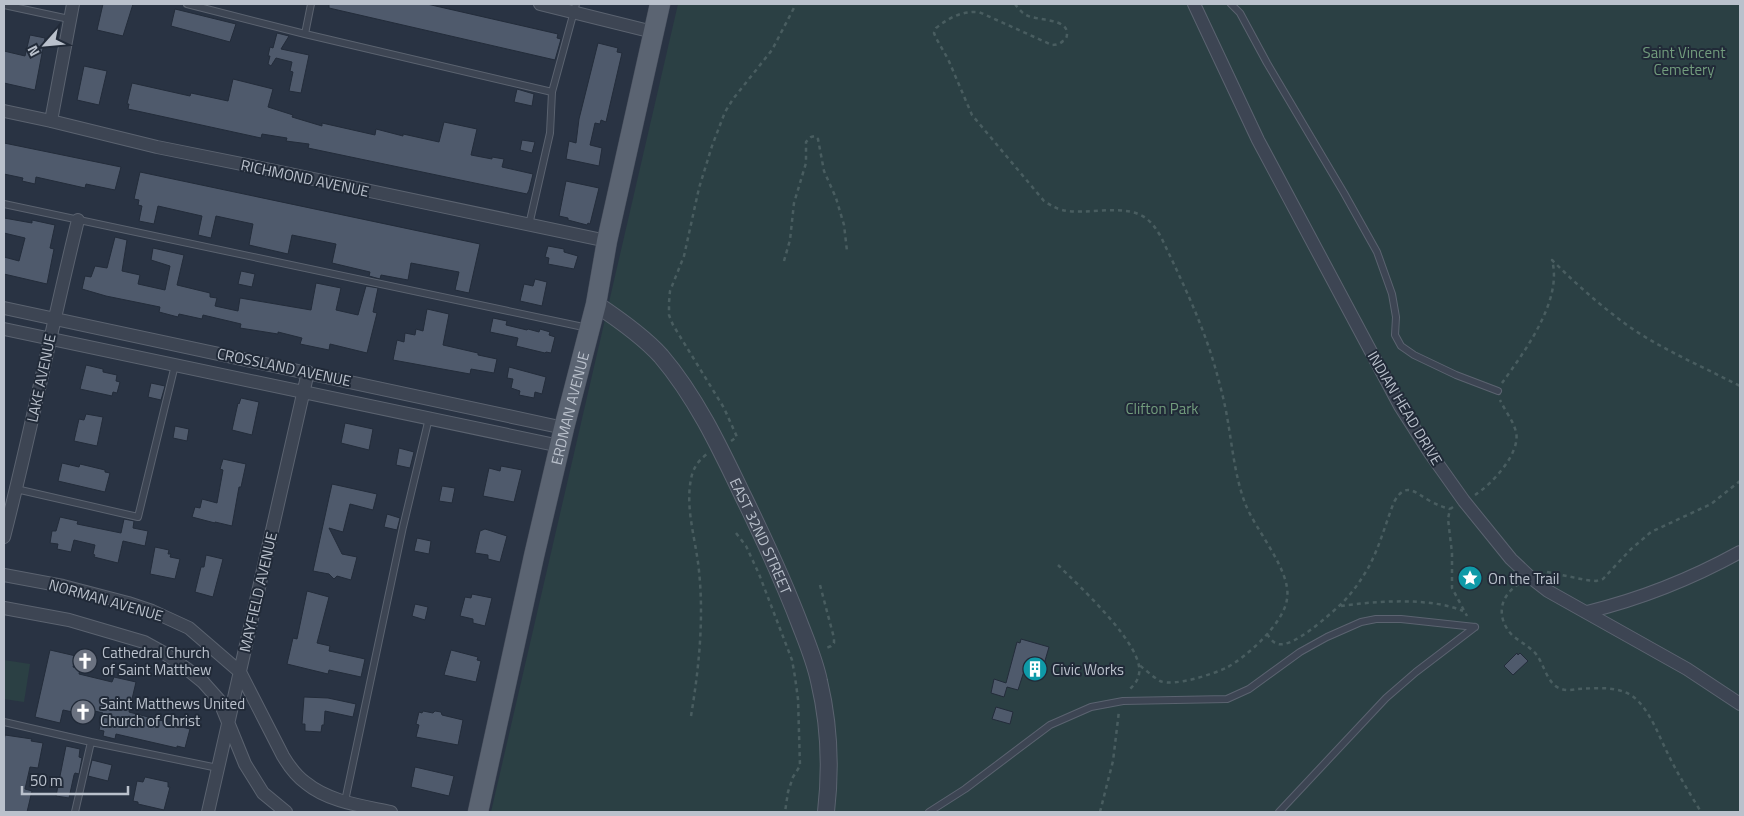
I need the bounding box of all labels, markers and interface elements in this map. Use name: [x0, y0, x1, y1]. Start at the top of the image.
north arrow: [20, 20, 70, 70]
park label: Saint Vincent Cemetery: [1643, 41, 1726, 81]
text: N: [21, 42, 45, 60]
street label: RICHMOND AVENUE: [239, 153, 371, 203]
street label: LAKE AVENUE: [20, 332, 62, 424]
street label: CROSSLAND AVENUE: [215, 342, 353, 392]
street label: INDIAN HEAD DRIVE: [1362, 347, 1448, 469]
street label: ERDMAN AVENUE: [544, 349, 595, 467]
park label: Clifton Park: [1125, 397, 1199, 420]
street label: EAST 32ND STREET: [724, 474, 798, 598]
street label: MAYFIELD AVENUE: [233, 530, 283, 654]
place icon: On the Trail: [1457, 565, 1483, 591]
place label: On the Trail: [1488, 567, 1560, 590]
street label: NORMAN AVENUE: [46, 573, 166, 627]
place label: Cathedral Church of Saint Matthew: [102, 641, 211, 681]
church icon: Cathedral Church of Saint Matthew: [72, 648, 98, 674]
building icon: Civic Works: [1022, 656, 1048, 682]
place label: Civic Works: [1052, 658, 1124, 681]
place label: Saint Matthews United Church of Christ: [100, 692, 245, 732]
church icon: Saint Matthews United Church of Christ: [70, 699, 96, 725]
scale bar: [22, 764, 129, 796]
text: 50 m: [30, 769, 63, 792]

